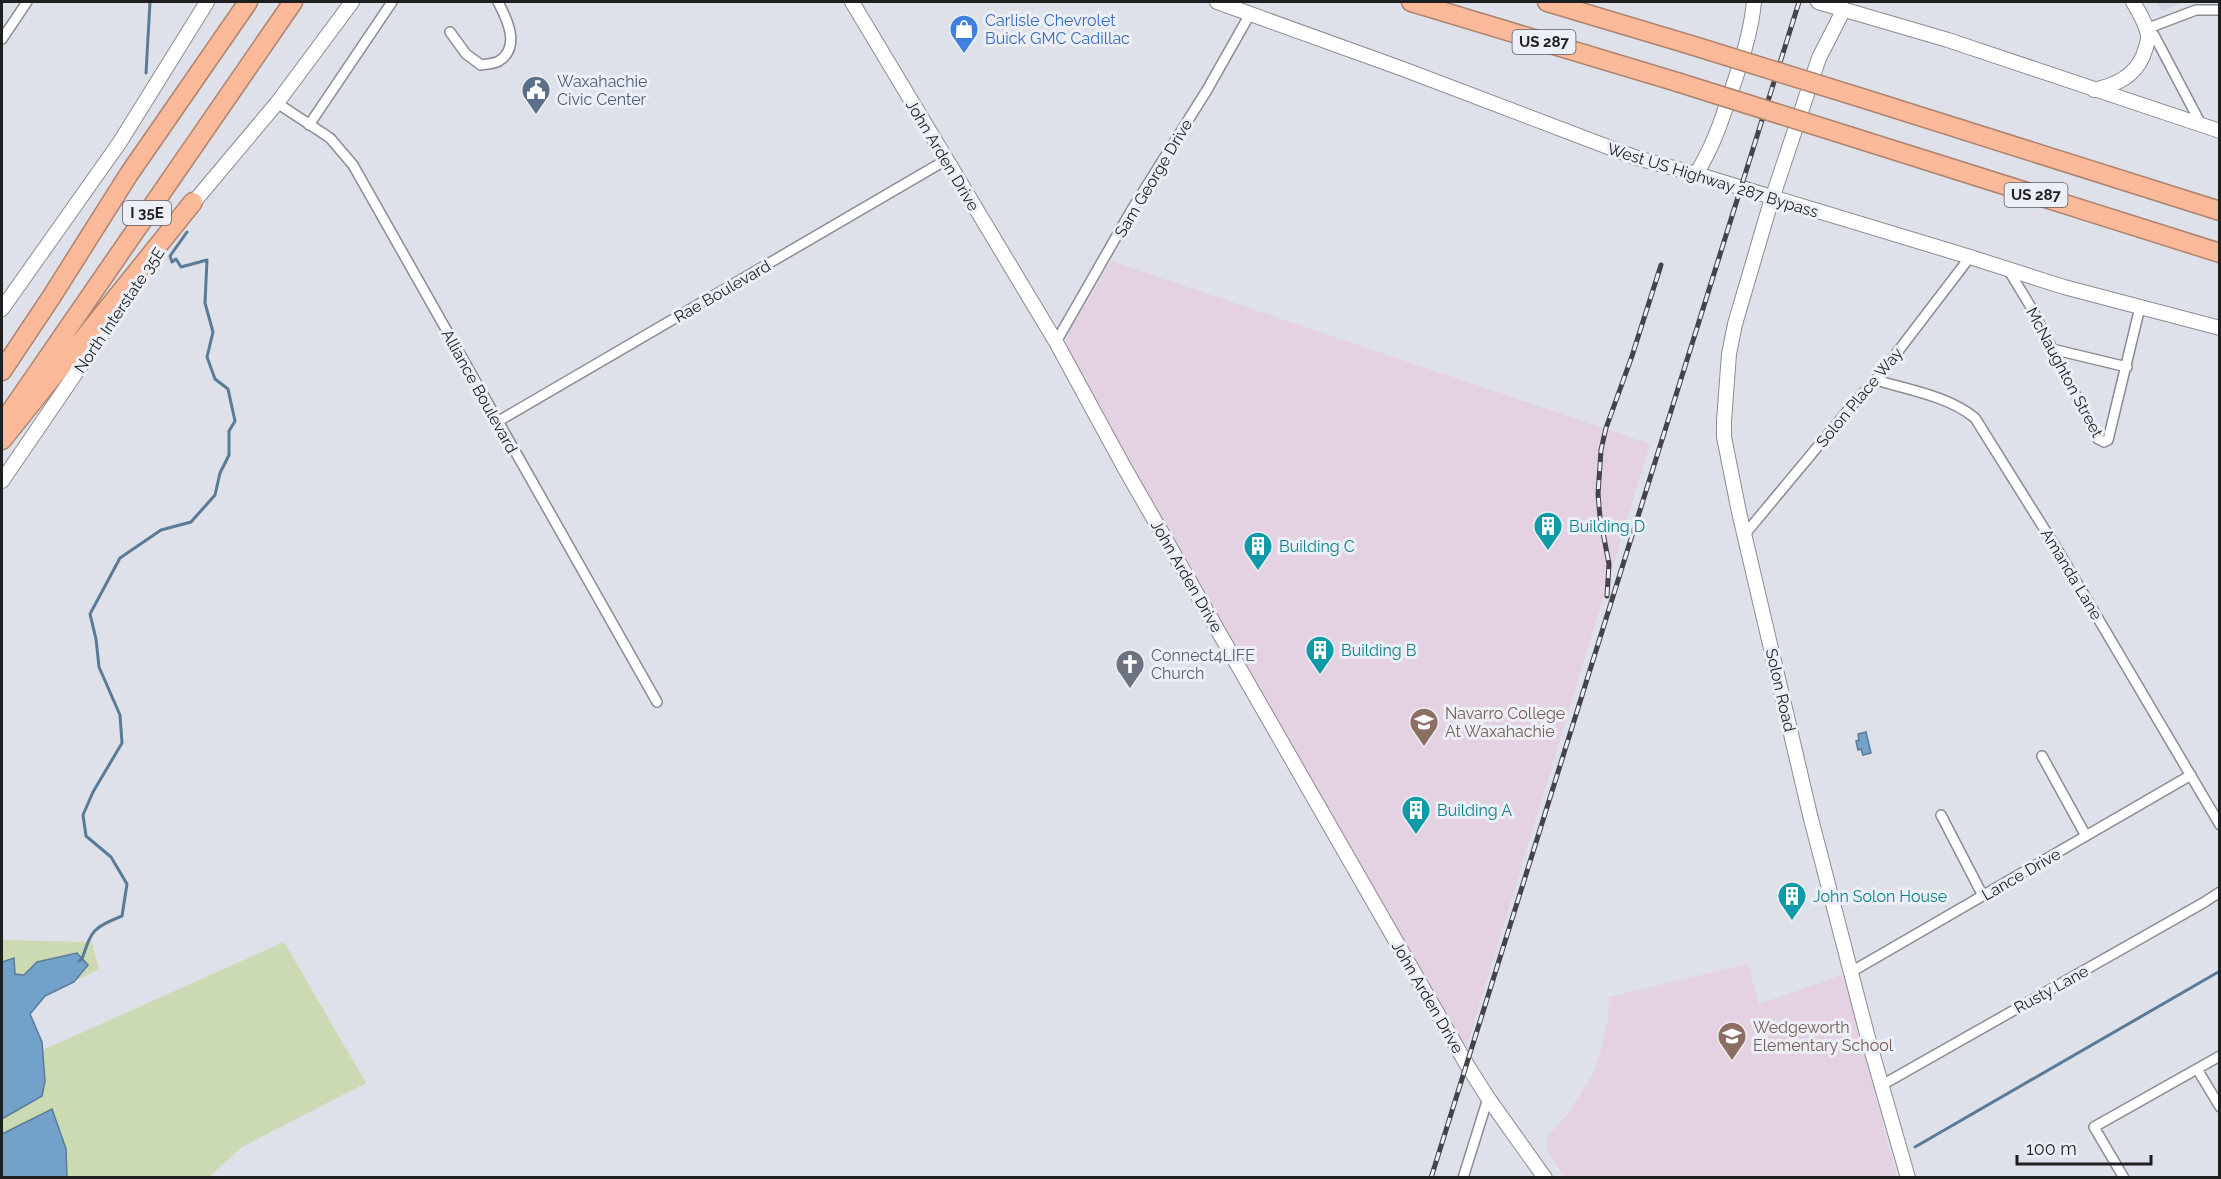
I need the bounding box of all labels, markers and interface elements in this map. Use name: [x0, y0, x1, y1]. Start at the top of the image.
place label: Carlisle Chevrolet Buick GMC Cadillac: [985, 11, 1130, 48]
shop icon: Carlisle Chevrolet Buick GMC Cadillac: [948, 13, 980, 55]
road number: US 287: [1512, 30, 1576, 54]
place label: Waxahachie Civic Center: [557, 72, 647, 109]
public building icon: Waxahachie Civic Center: [520, 74, 552, 116]
street label: John Arden Drive: [902, 96, 983, 214]
street label: Sam George Drive: [1111, 116, 1196, 241]
street label: West US Highway 287 Bypass: [1605, 139, 1821, 222]
road number: US 287: [2004, 183, 2068, 207]
road number: I 35E: [123, 201, 171, 225]
street label: North Interstate 35E: [70, 244, 169, 377]
street label: Rae Boulevard: [671, 256, 774, 327]
street label: McNaughton Street: [2022, 304, 2107, 441]
street label: Alliance Boulevard: [438, 326, 522, 457]
street label: Solon Place Way: [1812, 343, 1907, 451]
building icon: Building D: [1532, 510, 1564, 552]
street label: John Arden Drive: [1147, 517, 1226, 636]
place label: Building D: [1569, 517, 1645, 536]
street label: Amanda Lane: [2037, 525, 2106, 623]
building icon: Building C: [1242, 530, 1274, 572]
place label: Building C: [1279, 537, 1355, 556]
building icon: Building B: [1304, 634, 1336, 676]
place label: Building B: [1341, 641, 1416, 660]
place label: Connect4LIFE Church: [1151, 646, 1255, 683]
street label: Solon Road: [1762, 647, 1799, 734]
church icon: Connect4LIFE Church: [1114, 648, 1146, 690]
place label: Navarro College At Waxahachie: [1445, 704, 1565, 741]
school or university icon: Navarro College At Waxahachie: [1408, 706, 1440, 748]
building icon: Building A: [1400, 794, 1432, 836]
place label: Building A: [1437, 801, 1512, 820]
street label: Lance Drive: [1979, 844, 2064, 905]
building icon: John Solon House: [1776, 880, 1808, 922]
place label: John Solon House: [1813, 887, 1947, 906]
street label: John Arden Drive: [1388, 938, 1467, 1057]
street label: Rusty Lane: [2011, 961, 2092, 1018]
place label: Wedgeworth Elementary School: [1753, 1018, 1894, 1055]
school or university icon: Wedgeworth Elementary School: [1716, 1020, 1748, 1062]
scale bar: [2017, 1128, 2150, 1166]
text: 100 m: [2026, 1138, 2077, 1159]

